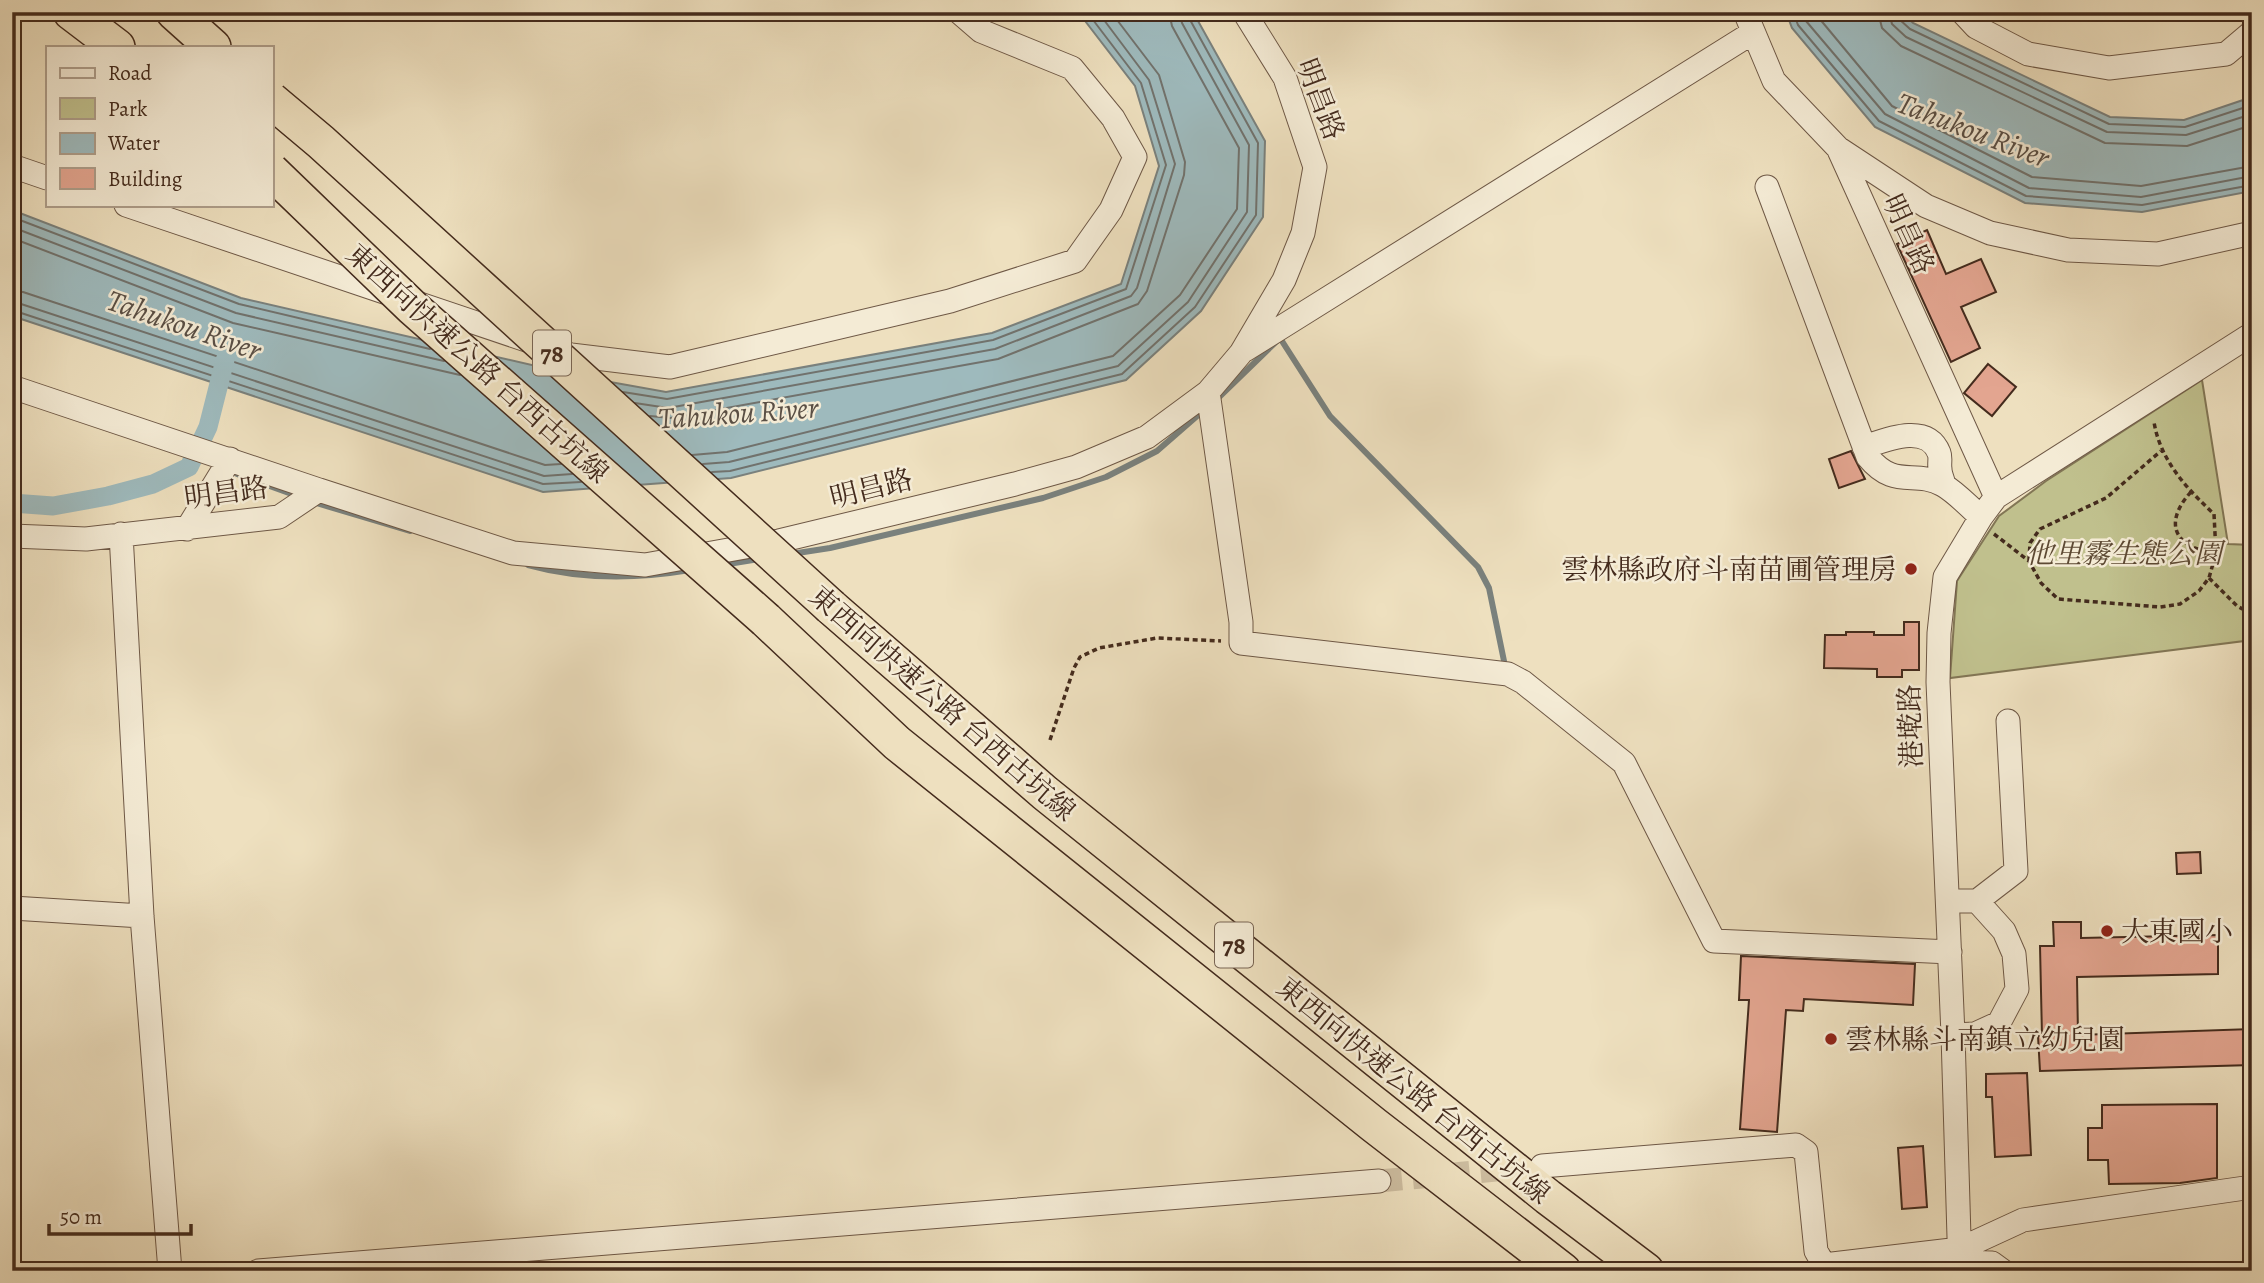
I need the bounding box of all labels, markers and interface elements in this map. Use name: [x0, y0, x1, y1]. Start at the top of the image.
legend: [46, 46, 273, 206]
street label: 明昌路: [1287, 53, 1353, 145]
text: Road: [108, 59, 152, 87]
water label: Tahukou River: [1891, 83, 2056, 178]
text: Park: [108, 95, 148, 123]
text: Water: [107, 129, 160, 157]
text: Building: [108, 165, 183, 193]
street label: 明昌路: [1873, 188, 1943, 281]
street label: 東西向快速公路 台西古坑線: [338, 235, 617, 492]
water label: Tahukou River: [102, 280, 268, 371]
road number: 78: [533, 330, 571, 376]
water label: Tahukou River: [657, 387, 821, 439]
street label: 明昌路: [826, 460, 917, 518]
street label: 明昌路: [182, 468, 270, 518]
park label: 他里霧生態公園: [2026, 535, 2226, 573]
place label: 雲林縣政府斗南苗圃管理房: [1561, 551, 1897, 589]
marker: 雲林縣政府斗南苗圃管理房: [1903, 561, 1919, 577]
street label: 東西向快速公路 台西古坑線: [801, 577, 1084, 830]
street label: 港墘路: [1891, 683, 1931, 769]
place label: 大東國小: [2121, 913, 2233, 951]
road number: 78: [1215, 922, 1253, 968]
marker: 大東國小: [2099, 923, 2115, 939]
street label: 東西向快速公路 台西古坑線: [1269, 969, 1558, 1213]
place label: 雲林縣斗南鎮立幼兒園: [1845, 1021, 2125, 1059]
marker: 雲林縣斗南鎮立幼兒園: [1823, 1031, 1839, 1047]
scale bar: [49, 1192, 191, 1236]
text: 50 m: [60, 1203, 102, 1231]

